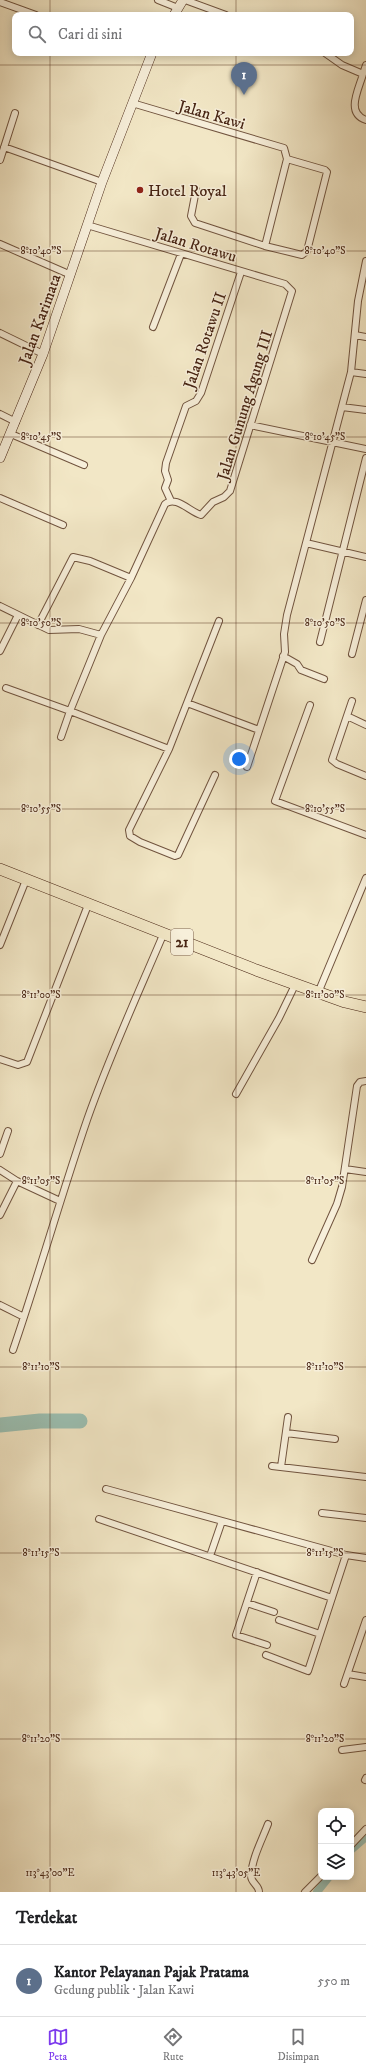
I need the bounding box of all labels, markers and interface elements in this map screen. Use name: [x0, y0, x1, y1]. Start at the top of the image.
search box: [12, 12, 354, 56]
icon: search: [26, 23, 48, 45]
text: Cari di sini: [58, 25, 122, 44]
pin: 1: [231, 62, 257, 95]
street label: Jalan Kawi: [174, 95, 247, 134]
place label: Hotel Royal: [148, 181, 227, 201]
marker: Hotel Royal: [135, 185, 145, 195]
street label: Jalan Rotawu: [151, 222, 239, 267]
text: 8°10'40"S: [20, 245, 62, 257]
text: 8°10'40"S: [304, 245, 346, 257]
street label: Jalan Karimata: [14, 271, 66, 369]
street label: Jalan Rotawu II: [178, 289, 231, 393]
street label: Jalan Gunung Agung III: [212, 327, 277, 485]
text: 8°10'45"S: [21, 431, 61, 443]
text: 8°10'45"S: [305, 431, 345, 443]
text: 8°10'50"S: [21, 617, 61, 629]
text: 8°10'50"S: [305, 617, 345, 629]
your location: [229, 749, 249, 769]
text: 8°10'55"S: [21, 803, 61, 815]
text: 8°10'55"S: [305, 803, 345, 815]
road number: 21: [171, 929, 193, 955]
text: 8°11'00"S: [21, 989, 61, 1001]
text: 8°11'00"S: [305, 989, 345, 1001]
text: 8°11'05"S: [22, 1175, 60, 1187]
text: 8°11'05"S: [306, 1175, 344, 1187]
text: 8°11'10"S: [22, 1361, 60, 1373]
text: 8°11'10"S: [306, 1361, 344, 1373]
text: 8°11'15"S: [23, 1547, 59, 1559]
text: 8°11'15"S: [307, 1547, 343, 1559]
text: 8°11'20"S: [22, 1733, 60, 1745]
text: 8°11'20"S: [306, 1733, 344, 1745]
map controls: [318, 1808, 354, 1880]
button: locate: [318, 1808, 354, 1844]
button: layers: [318, 1844, 354, 1880]
text: 113°43'00"E: [25, 1867, 75, 1879]
text: 113°43'05"E: [212, 1867, 260, 1879]
text: Terdekat: [16, 1907, 77, 1929]
text: Kantor Pelayanan Pajak Pratama: [54, 1963, 249, 1982]
text: 1: [27, 1973, 31, 1989]
text: 550 m: [318, 1973, 350, 1989]
text: Gedung publik · Jalan Kawi: [54, 1982, 194, 1998]
tab: Peta: [47, 2026, 69, 2064]
tab: Rute: [162, 2026, 184, 2064]
tab: Disimpan: [278, 2026, 319, 2064]

